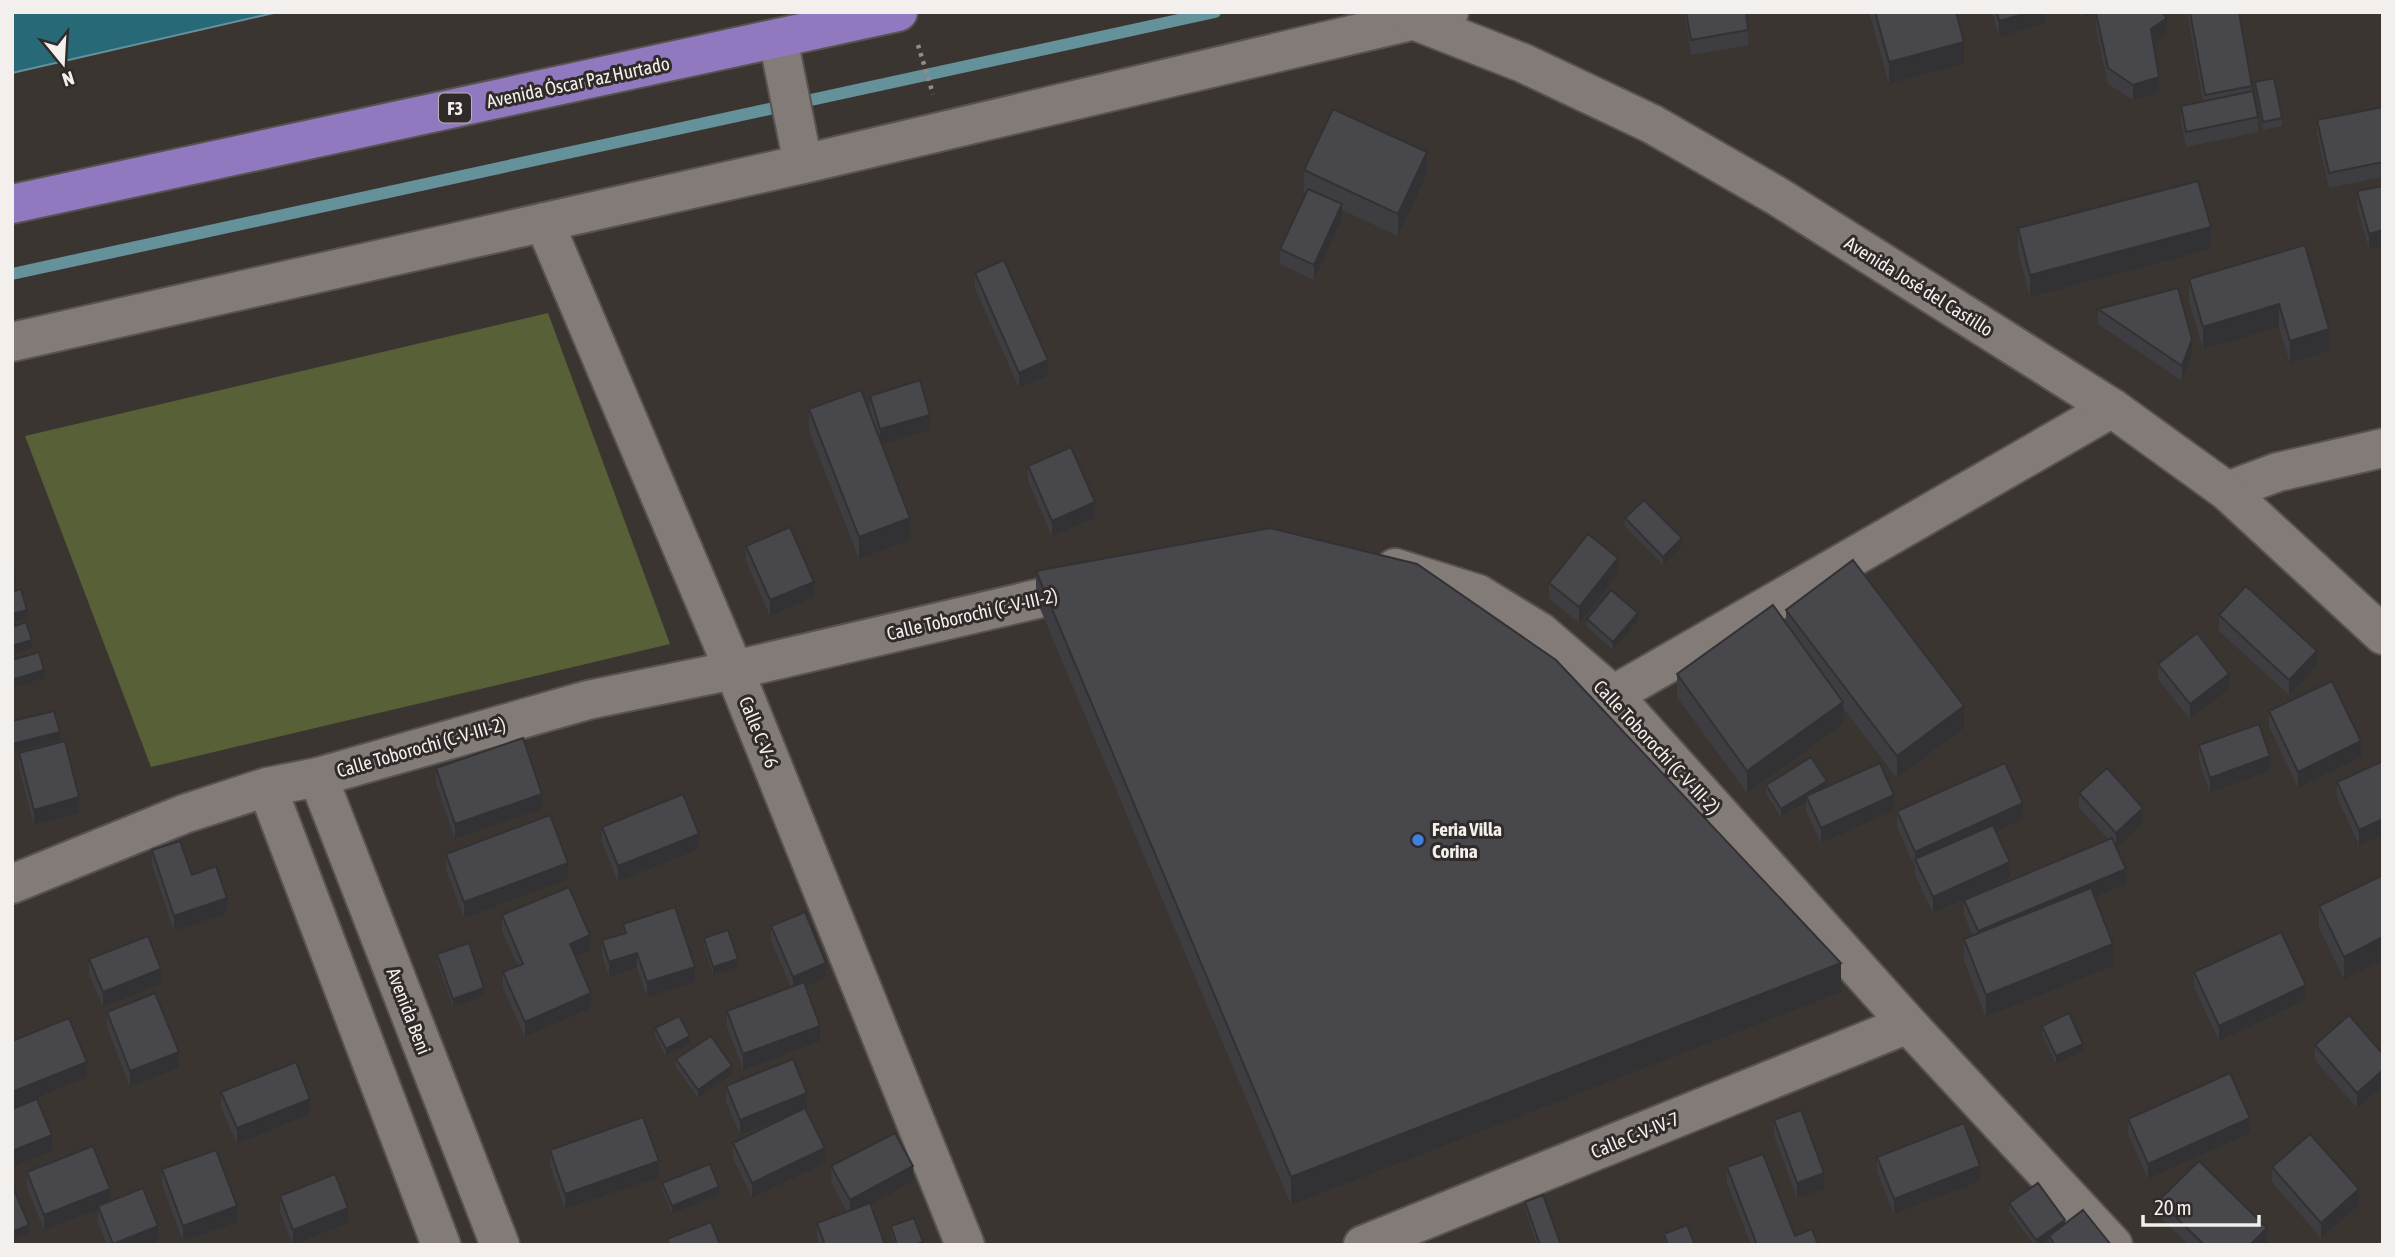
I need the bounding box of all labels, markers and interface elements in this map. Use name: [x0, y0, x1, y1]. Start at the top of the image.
north arrow: [28, 28, 98, 98]
street label: Avenida Óscar Paz Hurtado: [484, 52, 672, 112]
text: N: [60, 67, 77, 91]
road number: F3: [439, 94, 471, 122]
street label: Avenida José del Castillo: [1841, 231, 1997, 341]
street label: Calle Toborochi (C-V-III-2): [884, 584, 1060, 644]
street label: Calle Toborochi (C-V-III-2): [1589, 676, 1725, 818]
street label: Calle C-V-6: [735, 693, 783, 771]
street label: Calle Toborochi (C-V-III-2): [334, 712, 508, 782]
place label: Feria Villa Corina: [1432, 818, 1502, 862]
marker: Feria Villa Corina: [1410, 832, 1426, 848]
street label: Avenida Beni: [382, 965, 436, 1057]
street label: Calle C-V-IV-7: [1588, 1107, 1682, 1163]
scale bar: [2143, 1184, 2258, 1228]
text: 20 m: [2154, 1195, 2192, 1219]

